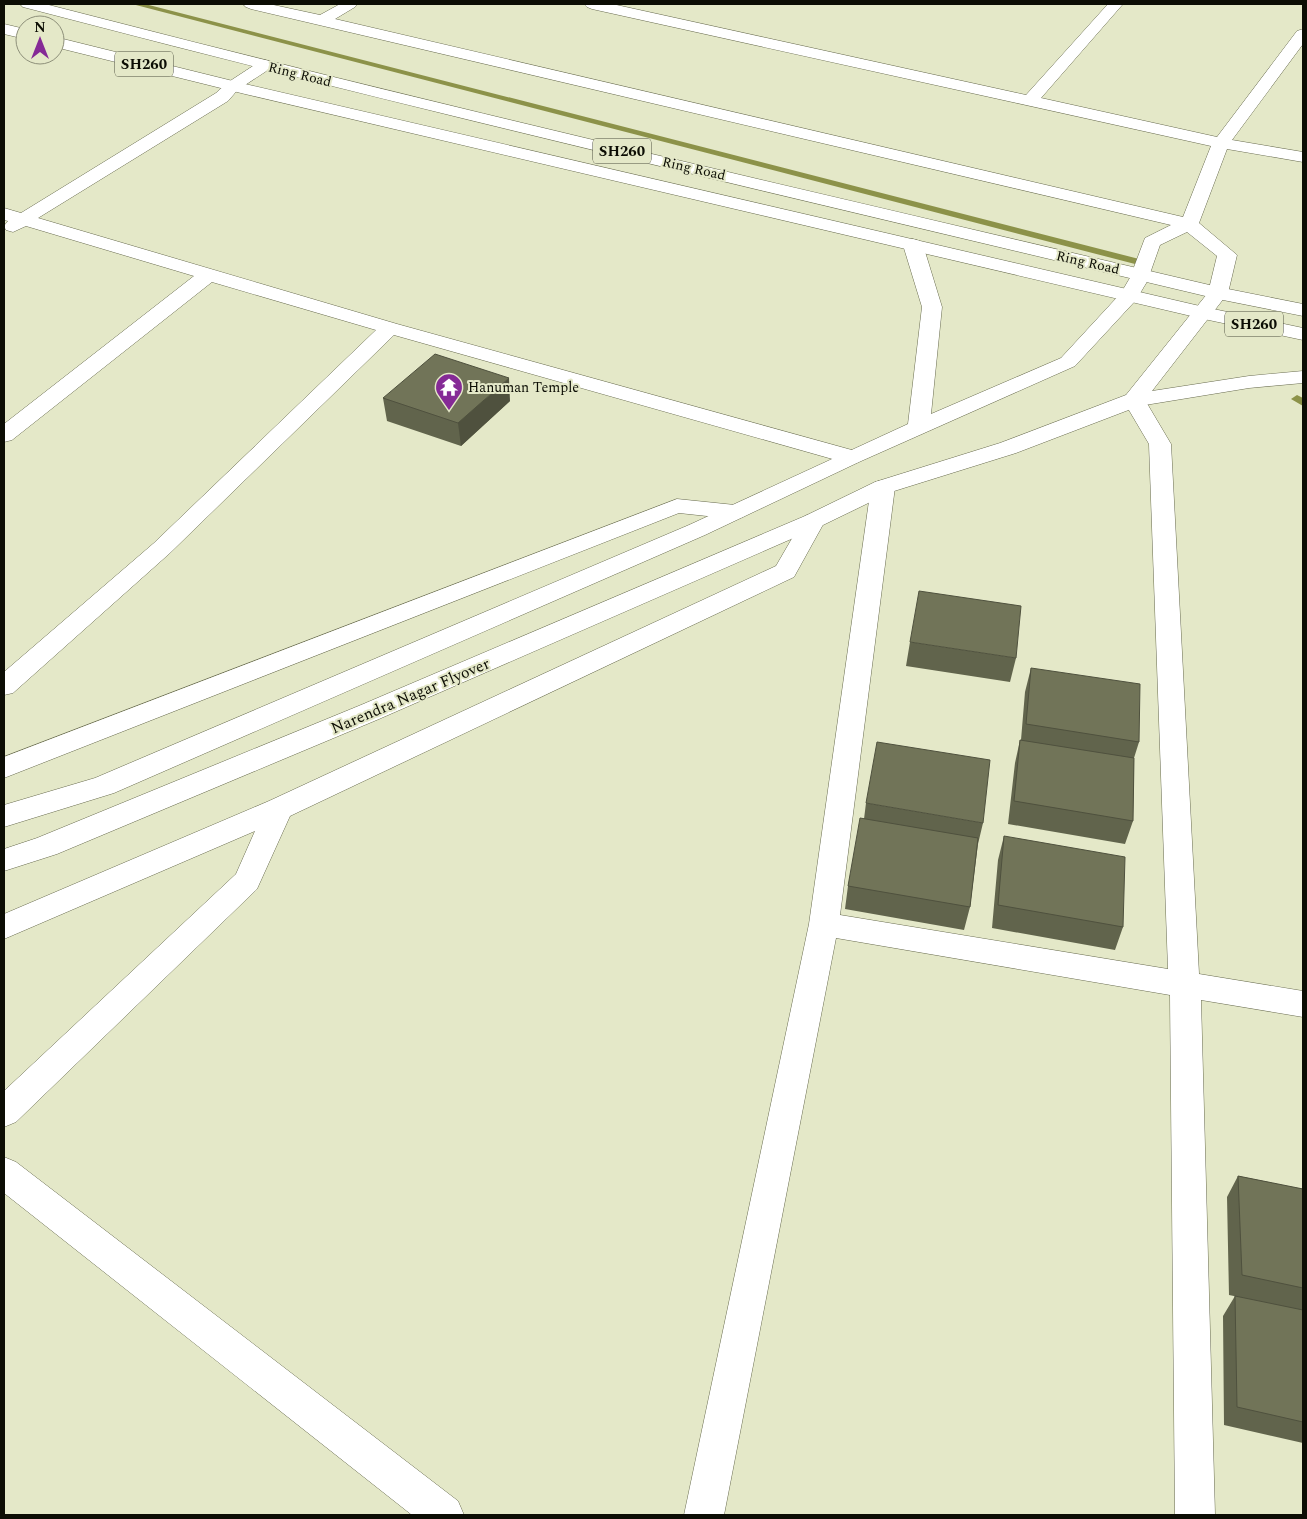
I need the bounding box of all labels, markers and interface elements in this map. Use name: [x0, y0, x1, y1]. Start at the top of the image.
north arrow: [15, 15, 65, 65]
text: N: [34, 17, 46, 38]
road number: SH260: [115, 52, 173, 76]
street label: Ring Road: [266, 57, 334, 93]
road number: SH260: [593, 138, 651, 164]
street label: Ring Road: [660, 151, 728, 186]
street label: Ring Road: [1054, 245, 1122, 280]
road number: SH260: [1225, 312, 1283, 336]
temple icon: Hanuman Temple: [434, 372, 464, 411]
place label: Hanuman Temple: [468, 377, 579, 398]
street label: Narendra Nagar Flyover: [327, 652, 494, 740]

